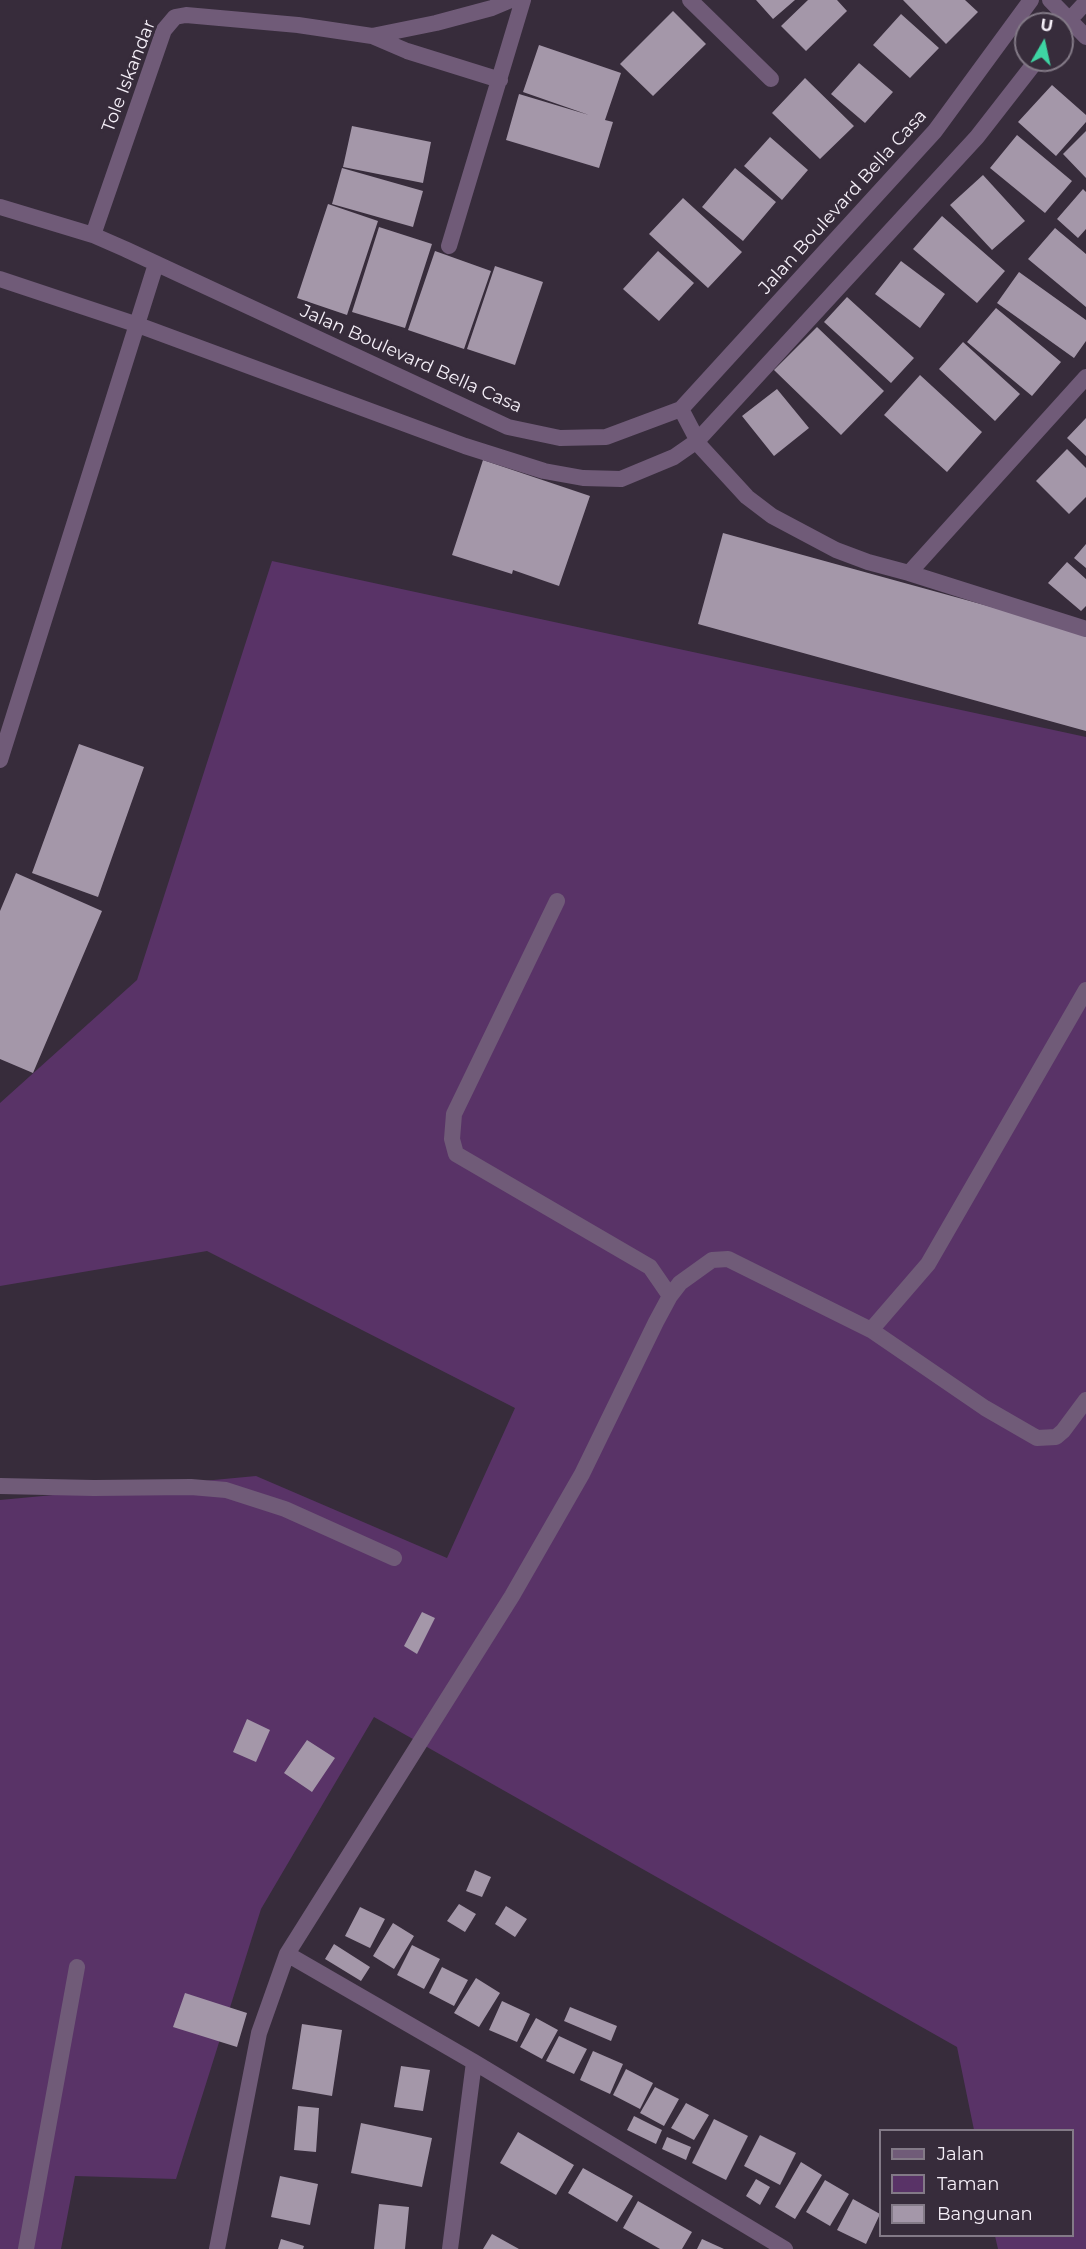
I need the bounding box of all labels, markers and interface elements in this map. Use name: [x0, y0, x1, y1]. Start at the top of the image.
north arrow: [1014, 12, 1074, 72]
text: U: [1039, 15, 1054, 36]
street label: Tole Iskandar: [98, 17, 160, 135]
street label: Jalan Boulevard Bella Casa: [755, 105, 931, 299]
street label: Jalan Boulevard Bella Casa: [297, 300, 525, 418]
legend: [879, 2129, 1074, 2237]
text: Jalan: [937, 2143, 984, 2165]
text: Taman: [937, 2173, 999, 2195]
text: Bangunan: [937, 2203, 1033, 2225]

